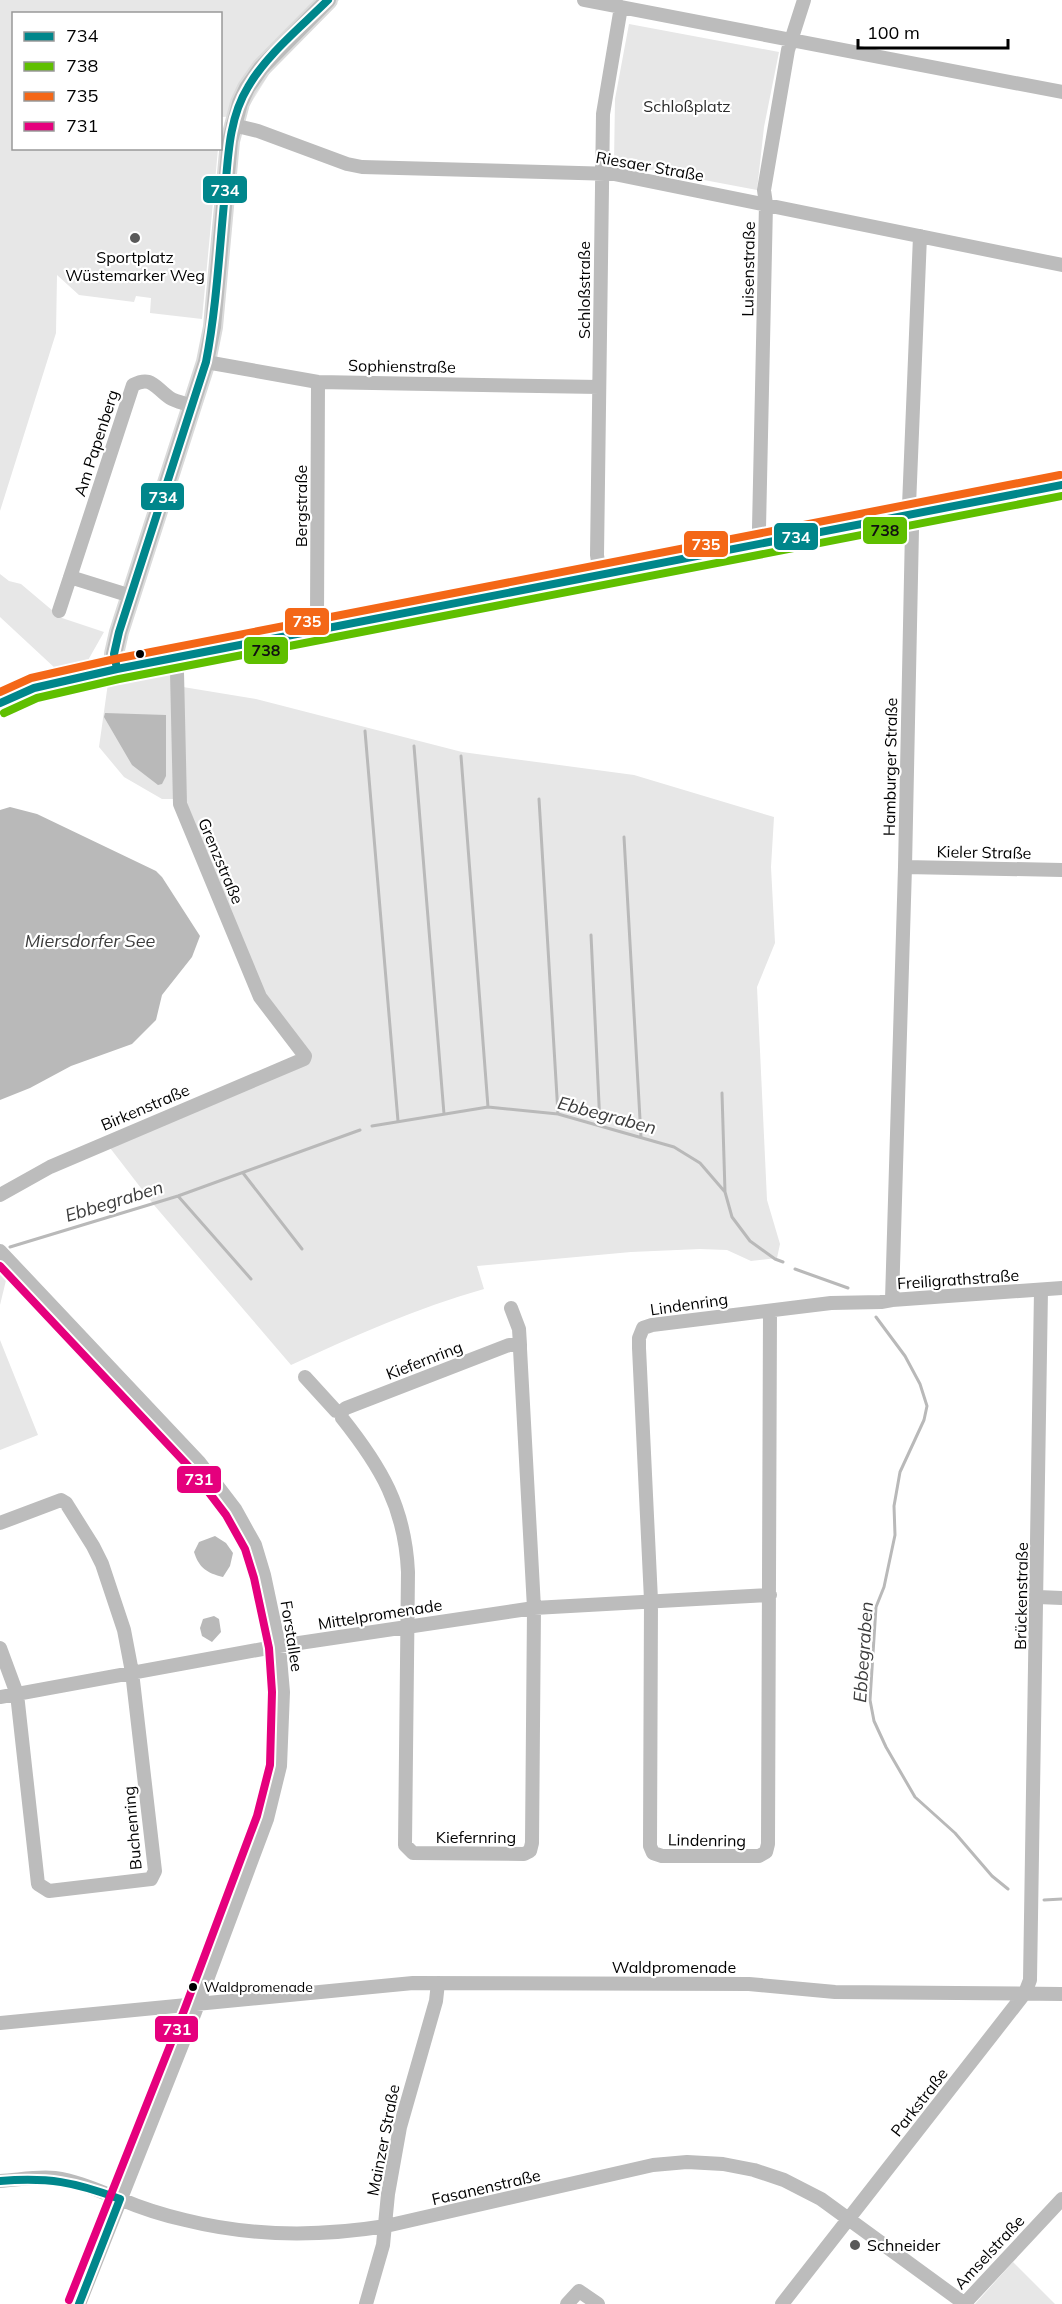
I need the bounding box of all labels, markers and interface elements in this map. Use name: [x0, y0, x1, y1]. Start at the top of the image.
legend: [12, 12, 222, 150]
scale bar: [858, 12, 1008, 50]
text: 100 m: [867, 21, 920, 44]
text: 734: [66, 24, 99, 47]
text: 738: [66, 54, 98, 77]
text: 735: [66, 84, 99, 107]
park label: Schloßplatz: [643, 96, 731, 116]
text: 731: [66, 114, 98, 137]
street label: Riesaer Straße: [594, 147, 706, 185]
line badge: 734: [202, 175, 248, 204]
text: 734: [211, 180, 240, 200]
street label: Luisenstraße: [737, 221, 759, 317]
marker: Sportplatz Wüstemarker Weg: [128, 231, 142, 245]
street label: Schloßstraße: [574, 241, 594, 339]
place label: Sportplatz Wüstemarker Weg: [65, 247, 205, 285]
street label: Sophienstraße: [348, 355, 456, 377]
street label: Am Papenberg: [69, 387, 123, 499]
street label: Bergstraße: [291, 465, 311, 547]
line badge: 734: [140, 482, 185, 511]
text: 734: [149, 487, 178, 507]
line badge: 738: [862, 516, 908, 545]
text: 738: [871, 520, 900, 540]
line badge: 734: [773, 522, 819, 551]
text: 734: [782, 527, 811, 547]
line badge: 735: [683, 530, 729, 558]
text: 735: [692, 534, 721, 554]
line badge: 735: [284, 607, 330, 636]
text: 735: [293, 611, 322, 631]
line badge: 738: [243, 636, 289, 665]
text: 738: [252, 640, 281, 660]
unlabelled marker: [134, 648, 146, 660]
street label: Hamburger Straße: [879, 698, 901, 836]
street label: Grenzstraße: [194, 815, 248, 907]
street label: Kieler Straße: [936, 841, 1032, 863]
water label: Miersdorfer See: [25, 929, 156, 952]
street label: Birkenstraße: [98, 1079, 192, 1135]
water label: Ebbegraben: [555, 1091, 659, 1139]
water label: Ebbegraben: [62, 1175, 166, 1227]
street label: Freiligrathstraße: [896, 1265, 1020, 1293]
street label: Lindenring: [649, 1289, 729, 1319]
street label: Kiefernring: [383, 1336, 465, 1384]
line badge: 731: [176, 1465, 222, 1494]
text: 731: [185, 1469, 213, 1489]
street label: Brückenstraße: [1010, 1542, 1032, 1650]
street label: Mittelpromenade: [316, 1594, 444, 1634]
street label: Forstallee: [277, 1599, 307, 1673]
water label: Ebbegraben: [848, 1601, 878, 1703]
street label: Buchenring: [118, 1785, 146, 1871]
street label: Kiefernring: [436, 1827, 516, 1847]
street label: Lindenring: [668, 1829, 746, 1851]
street label: Waldpromenade: [612, 1957, 736, 1977]
place label: Waldpromenade: [204, 1978, 313, 1996]
marker: Waldpromenade: [187, 1981, 199, 1993]
line badge: 731: [154, 2015, 199, 2043]
text: 731: [163, 2019, 191, 2039]
street label: Parkstraße: [886, 2064, 952, 2140]
street label: Mainzer Straße: [362, 2083, 404, 2197]
street label: Fasanenstraße: [430, 2165, 542, 2209]
street label: Amselstraße: [950, 2211, 1028, 2293]
place label: Schneider: [867, 2235, 940, 2255]
marker: Schneider: [848, 2238, 862, 2252]

